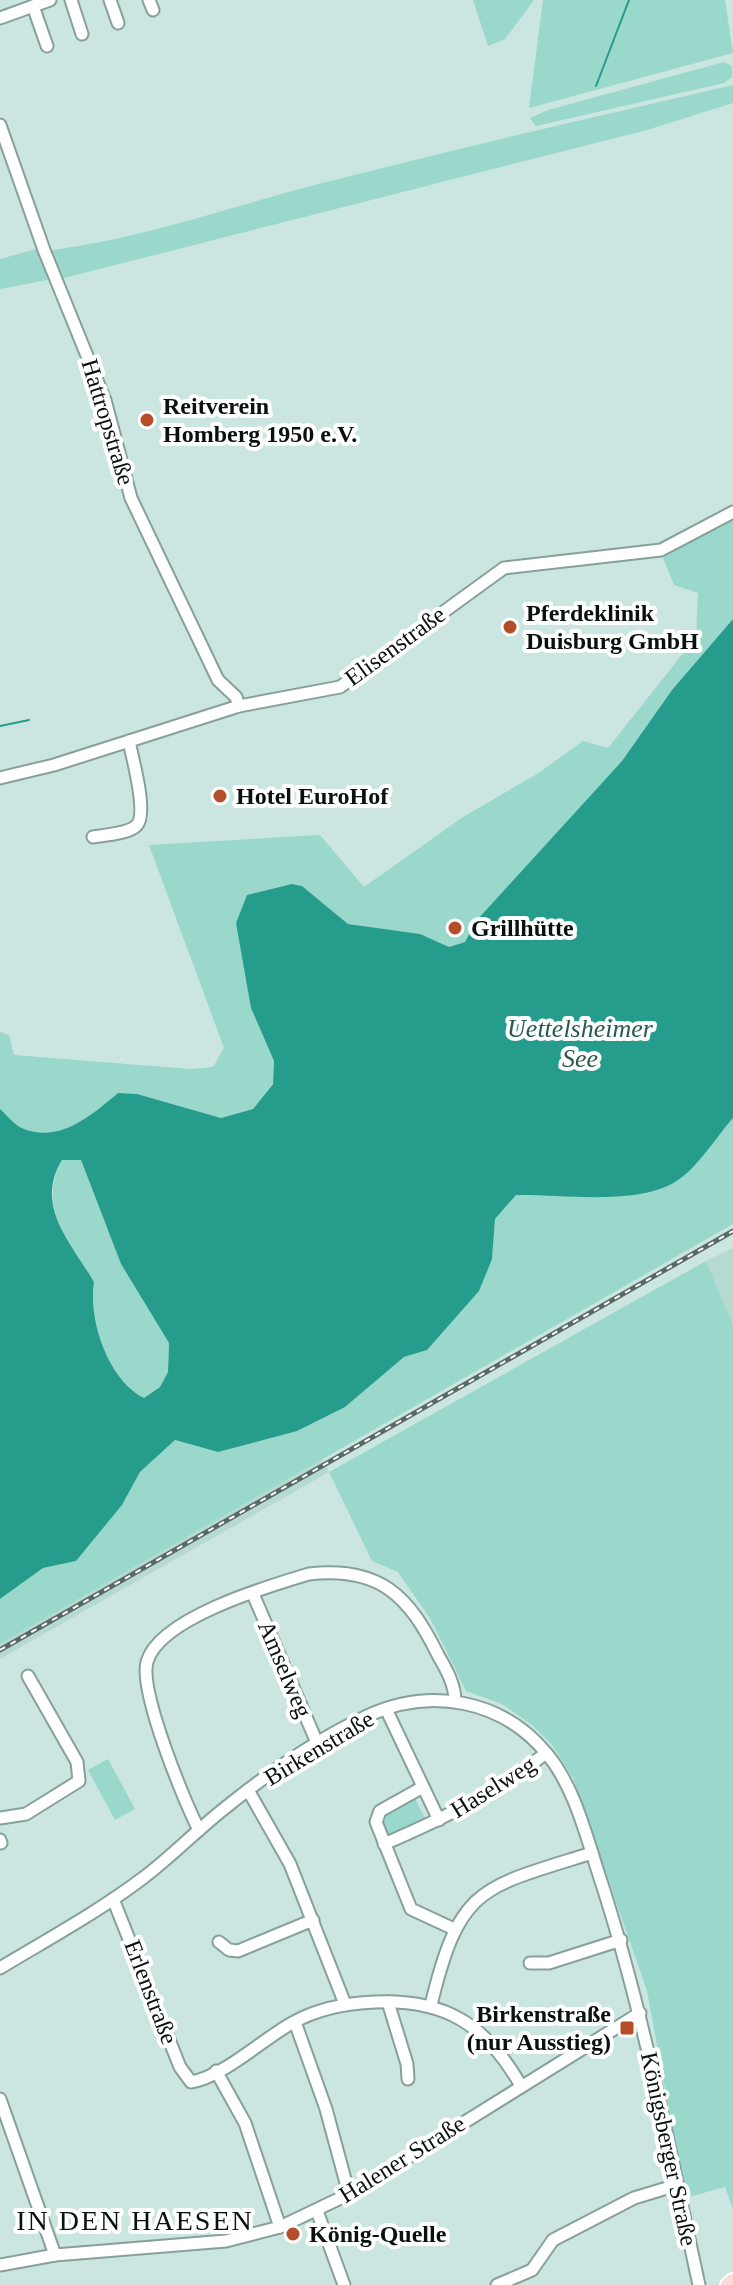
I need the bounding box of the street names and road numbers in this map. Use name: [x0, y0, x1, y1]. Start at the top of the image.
street label: Hattropstraße: [76, 356, 140, 488]
street label: Elisenstraße: [340, 601, 450, 691]
street label: Amselweg: [253, 1617, 317, 1721]
street label: Birkenstraße: [260, 1705, 378, 1791]
street label: Haselweg: [446, 1751, 540, 1823]
street label: Erlenstraße: [119, 1936, 183, 2048]
street label: Königsberger Straße: [636, 2050, 702, 2248]
street label: Halener Straße: [334, 2110, 470, 2208]

